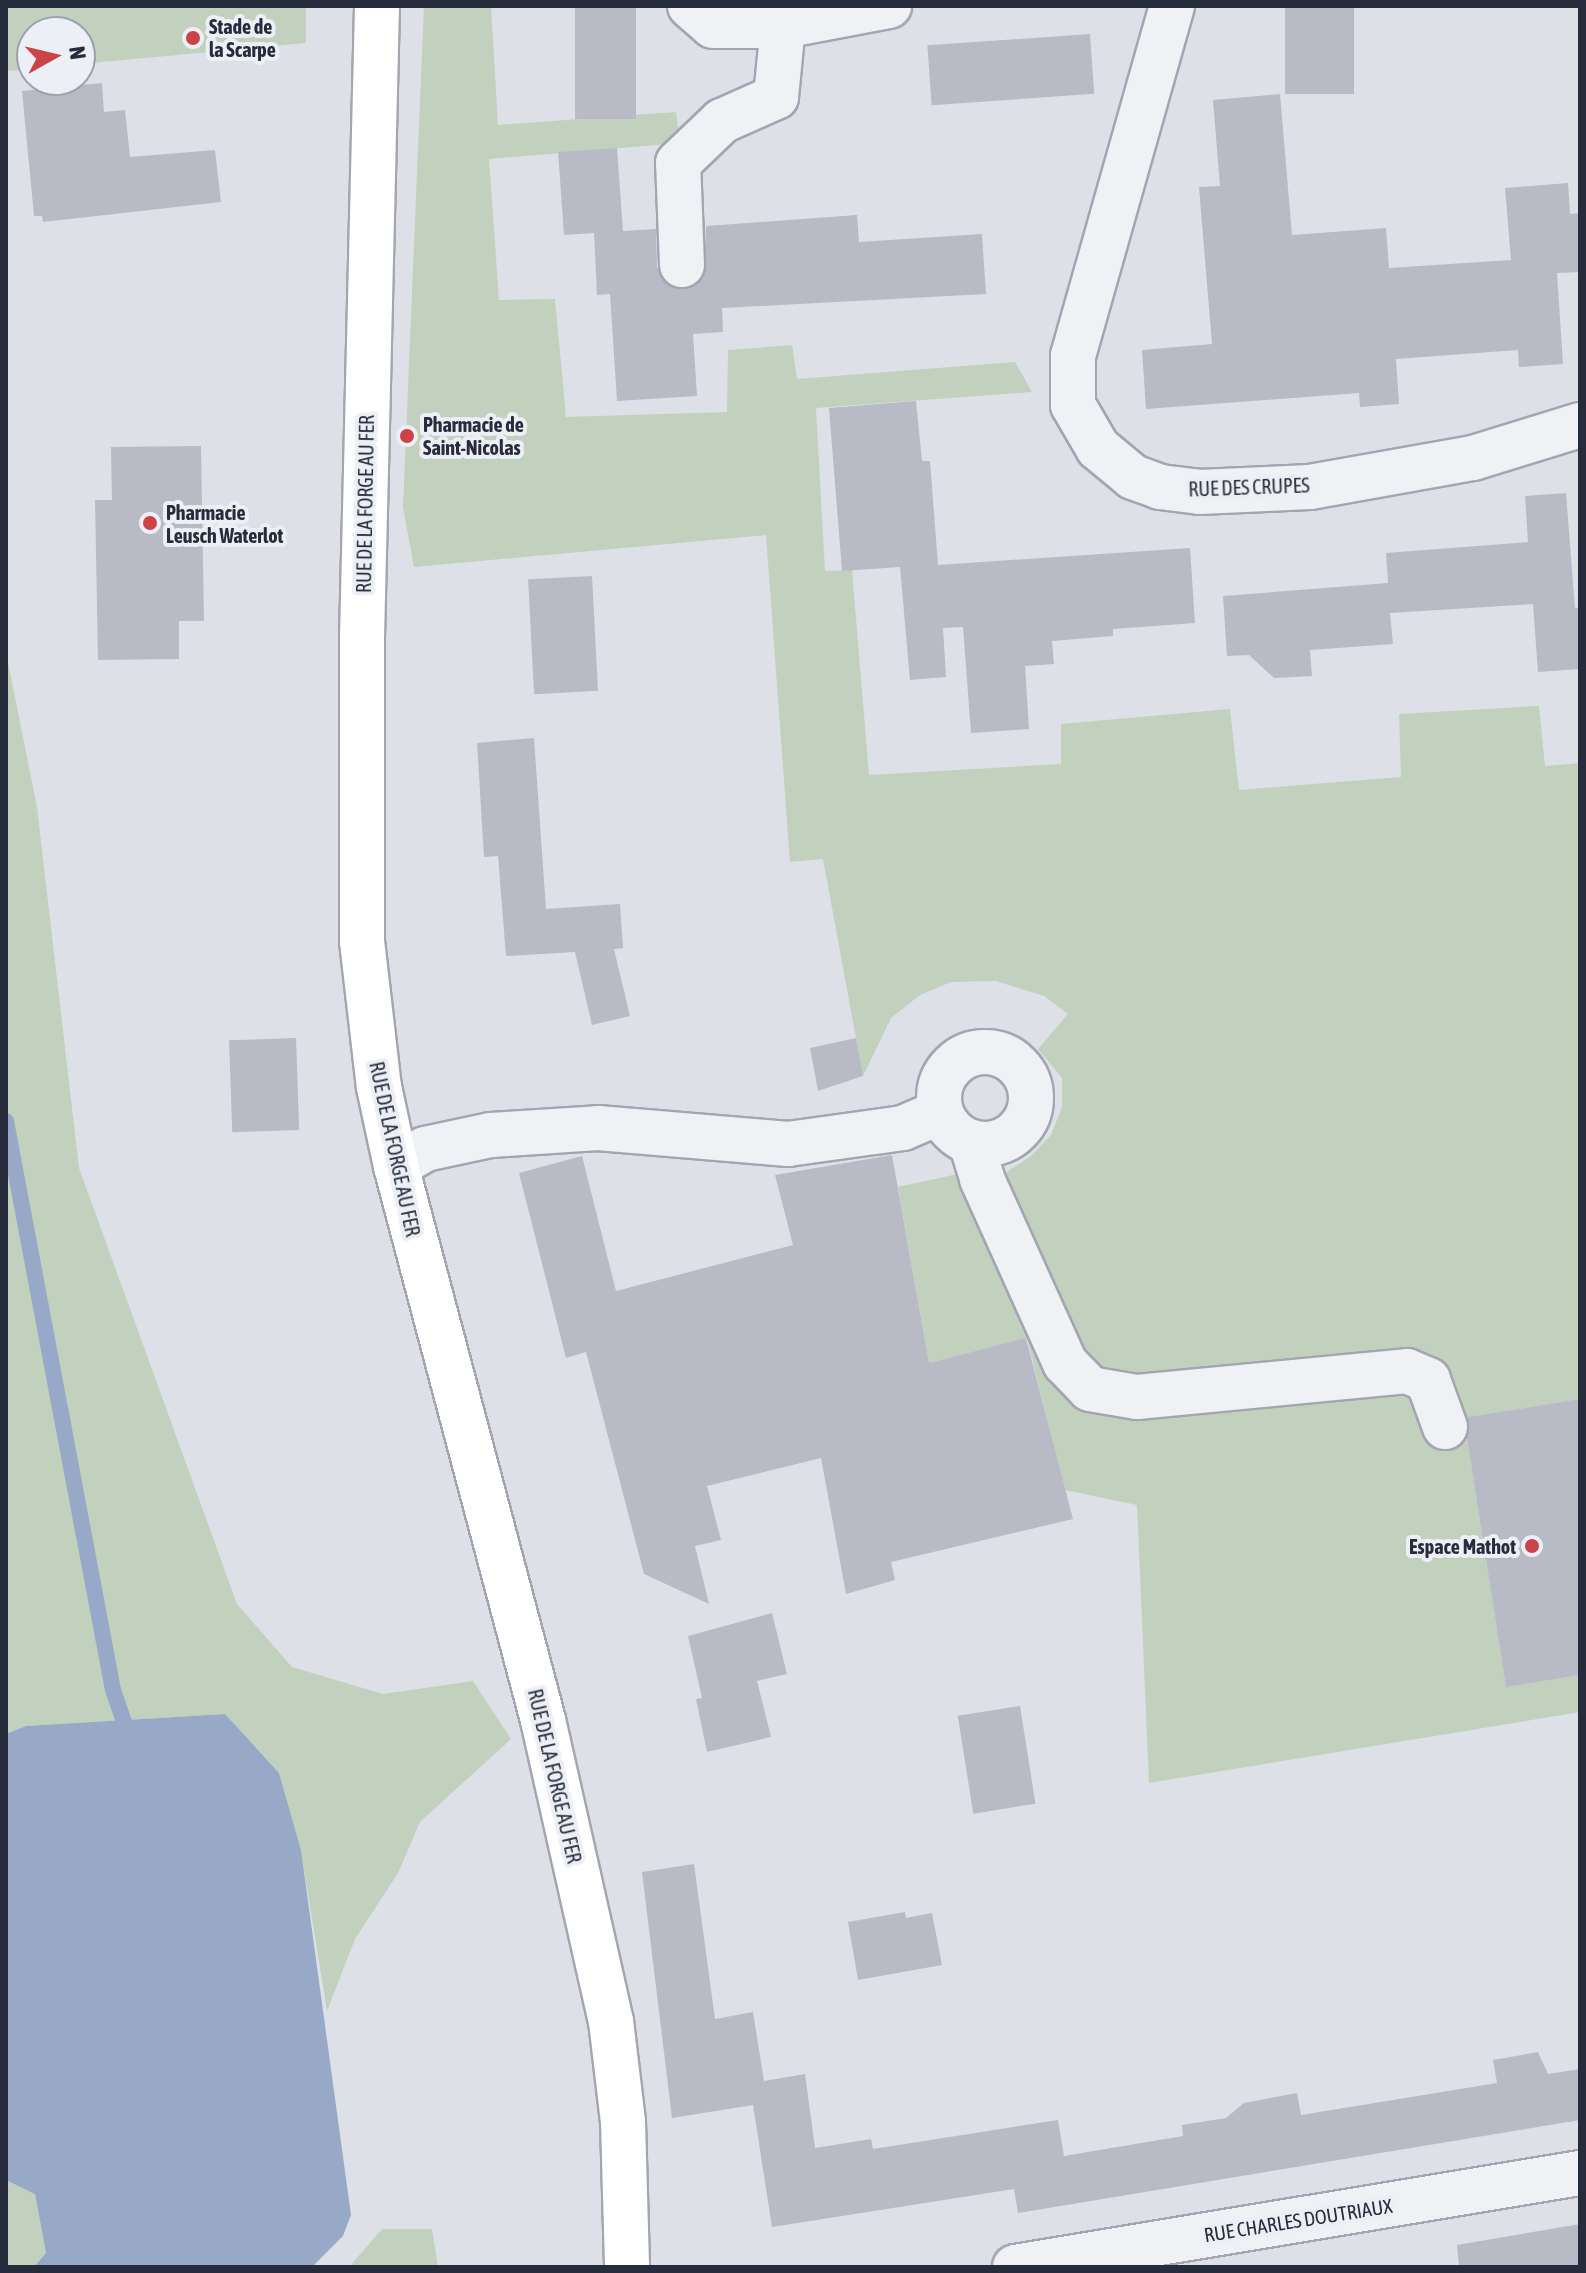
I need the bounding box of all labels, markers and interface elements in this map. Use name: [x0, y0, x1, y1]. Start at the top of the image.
place label: Stade de la Scarpe: [209, 14, 276, 61]
north arrow: [16, 16, 96, 96]
marker: Stade de la Scarpe: [184, 29, 202, 47]
text: N: [64, 45, 92, 61]
place label: Pharmacie de Saint-Nicolas: [423, 412, 524, 459]
street label: RUE DE LA FORGE AU FER: [351, 415, 379, 593]
marker: Pharmacie de Saint-Nicolas: [398, 427, 416, 445]
street label: RUE DES CRUPES: [1188, 473, 1310, 501]
place label: Pharmacie Leusch Waterlot: [166, 500, 283, 547]
marker: Pharmacie Leusch Waterlot: [141, 514, 159, 532]
street label: RUE DE LA FORGE AU FER: [365, 1059, 425, 1239]
place label: Espace Mathot: [1409, 1534, 1516, 1558]
marker: Espace Mathot: [1523, 1537, 1541, 1555]
street label: RUE DE LA FORGE AU FER: [523, 1687, 587, 1865]
street label: RUE CHARLES DOUTRIAUX: [1202, 2193, 1394, 2247]

